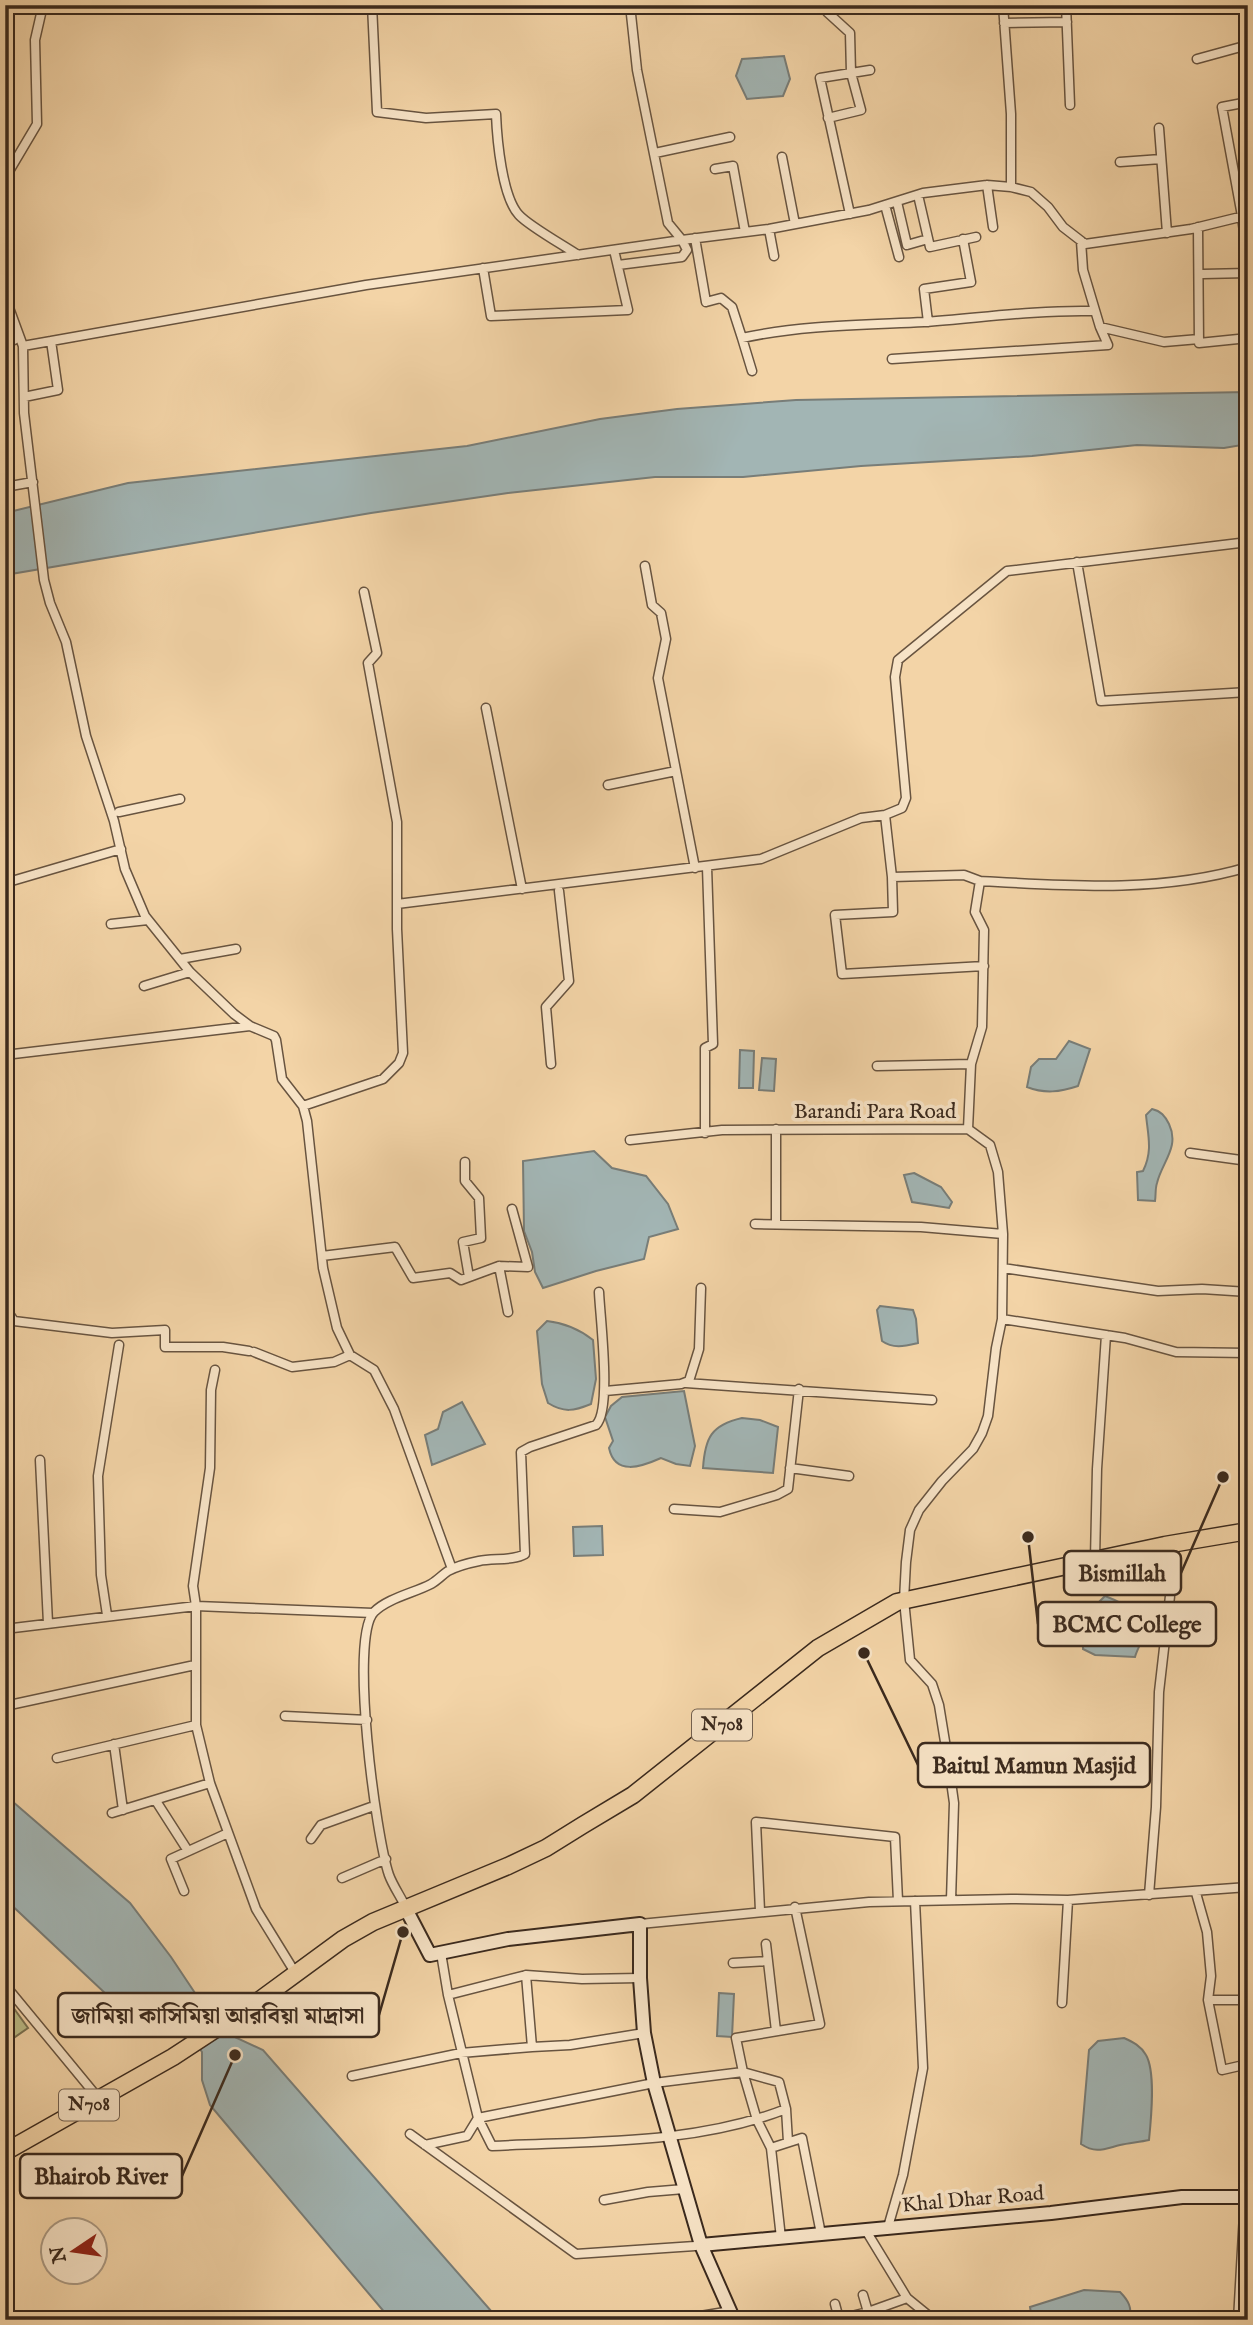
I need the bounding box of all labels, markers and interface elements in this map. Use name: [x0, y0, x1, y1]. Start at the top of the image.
street label: Barandi Para Road: [794, 1099, 957, 1126]
callout: Bismillah: [1064, 1551, 1181, 1595]
text: Bismillah: [1078, 1560, 1167, 1589]
callout: BCMC College: [1038, 1602, 1216, 1646]
text: BCMC College: [1052, 1611, 1202, 1640]
road number: N708: [692, 1709, 752, 1740]
callout: Baitul Mamun Masjid: [918, 1743, 1150, 1787]
text: Baitul Mamun Masjid: [932, 1752, 1137, 1781]
callout: জামিয়া কাসিমিয়া আরবিয়া মাদ্রাসা: [58, 1993, 379, 2037]
text: জামিয়া কাসিমিয়া আরবিয়া মাদ্রাসা: [71, 2002, 364, 2031]
road number: N708: [59, 2090, 119, 2120]
callout: Bhairob River: [20, 2154, 182, 2198]
text: Bhairob River: [34, 2163, 169, 2192]
street label: Khal Dhar Road: [901, 2180, 1046, 2220]
north arrow: [38, 2216, 108, 2286]
text: N: [46, 2243, 73, 2266]

